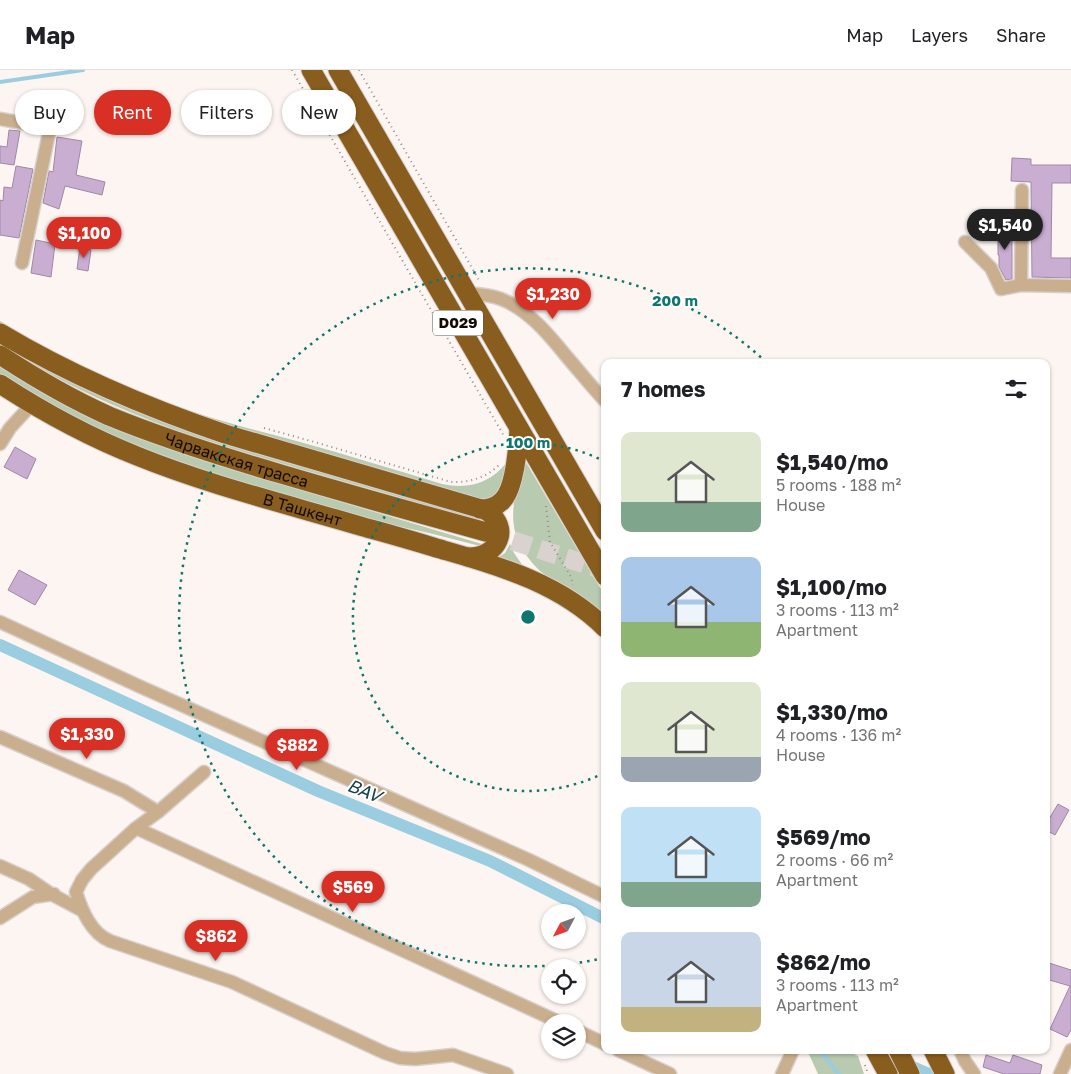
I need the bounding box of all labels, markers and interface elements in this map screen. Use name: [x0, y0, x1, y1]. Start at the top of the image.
text: Map: [25, 20, 75, 49]
text: Map: [846, 24, 883, 46]
text: Layers: [911, 24, 968, 46]
text: Share: [996, 24, 1046, 46]
chip: Buy: [15, 90, 84, 135]
chip: Rent: [94, 90, 171, 135]
chip: Filters: [181, 90, 272, 135]
chip: New: [282, 90, 356, 135]
pin: $1,540: [964, 208, 1046, 251]
text: $1,540: [978, 215, 1032, 235]
pin: $1,100: [43, 216, 125, 259]
text: $1,100: [57, 223, 111, 243]
pin: $1,230: [512, 278, 594, 320]
text: $1,230: [526, 284, 580, 304]
text: 200 m: [652, 291, 698, 309]
road number: D029: [433, 310, 483, 336]
icon: filters: [1002, 375, 1030, 403]
text: 7 homes: [621, 376, 706, 402]
street label: Чарвакская трасса: [162, 428, 311, 492]
text: 100 m: [506, 433, 550, 451]
text: $1,540/mo: [776, 449, 888, 475]
icon: home: [661, 452, 721, 512]
text: 5 rooms · 188 m²: [776, 475, 901, 495]
street label: В Ташкент: [261, 489, 344, 530]
text: House: [776, 495, 825, 515]
text: $1,100/mo: [776, 574, 887, 600]
icon: home: [661, 577, 721, 637]
text: 3 rooms · 113 m²: [776, 600, 899, 620]
centre of rings: [519, 608, 537, 626]
text: Apartment: [776, 620, 858, 640]
text: $1,330/mo: [776, 699, 888, 725]
icon: home: [661, 702, 721, 762]
pin: $1,330: [46, 718, 128, 760]
text: $1,330: [60, 724, 114, 744]
text: 4 rooms · 136 m²: [776, 725, 901, 745]
pin: $882: [267, 728, 327, 771]
text: $882: [277, 735, 317, 755]
text: House: [776, 745, 825, 765]
water label: BAV: [344, 773, 387, 808]
text: $569/mo: [776, 824, 871, 850]
icon: home: [661, 827, 721, 887]
text: 2 rooms · 66 m²: [776, 850, 893, 870]
pin: $569: [323, 870, 383, 913]
text: Apartment: [776, 870, 858, 890]
text: $569: [333, 877, 373, 897]
north arrow: [541, 904, 586, 949]
map controls: [541, 904, 586, 1059]
pin: $862: [186, 920, 246, 962]
text: $862: [196, 926, 236, 946]
text: $862/mo: [776, 949, 871, 975]
icon: home: [661, 952, 721, 1012]
button: locate: [541, 959, 586, 1004]
text: 3 rooms · 113 m²: [776, 975, 899, 995]
text: Apartment: [776, 995, 858, 1015]
button: layers: [541, 1014, 586, 1059]

